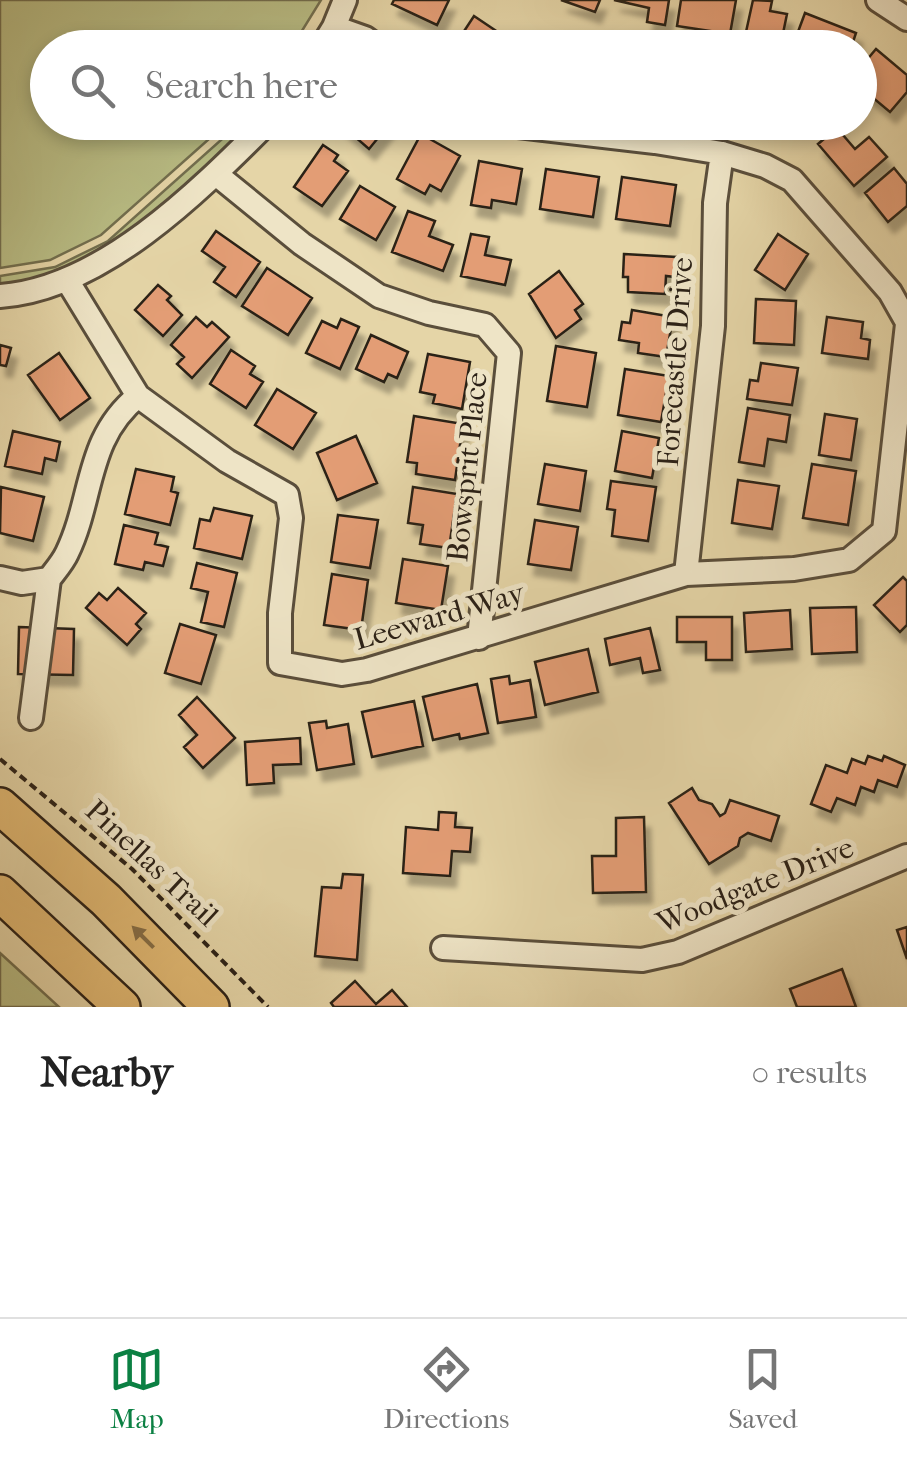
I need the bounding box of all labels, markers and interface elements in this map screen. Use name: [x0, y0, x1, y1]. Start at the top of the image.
search box: [30, 30, 877, 140]
icon: search: [65, 58, 120, 113]
text: Search here: [145, 63, 338, 108]
street label: Forecastle Drive: [651, 256, 700, 468]
street label: Bowsprit Place: [440, 370, 495, 564]
street label: Leeward Way: [350, 575, 529, 657]
street label: Pinellas Trail: [78, 793, 225, 934]
street label: Woodgate Drive: [651, 830, 859, 941]
one-way arrow: [132, 926, 156, 949]
text: Nearby: [40, 1048, 172, 1097]
text: 0 results: [751, 1054, 867, 1091]
tab: Map: [109, 1342, 164, 1435]
tab: Directions: [383, 1342, 509, 1435]
tab: Saved: [728, 1342, 798, 1435]

